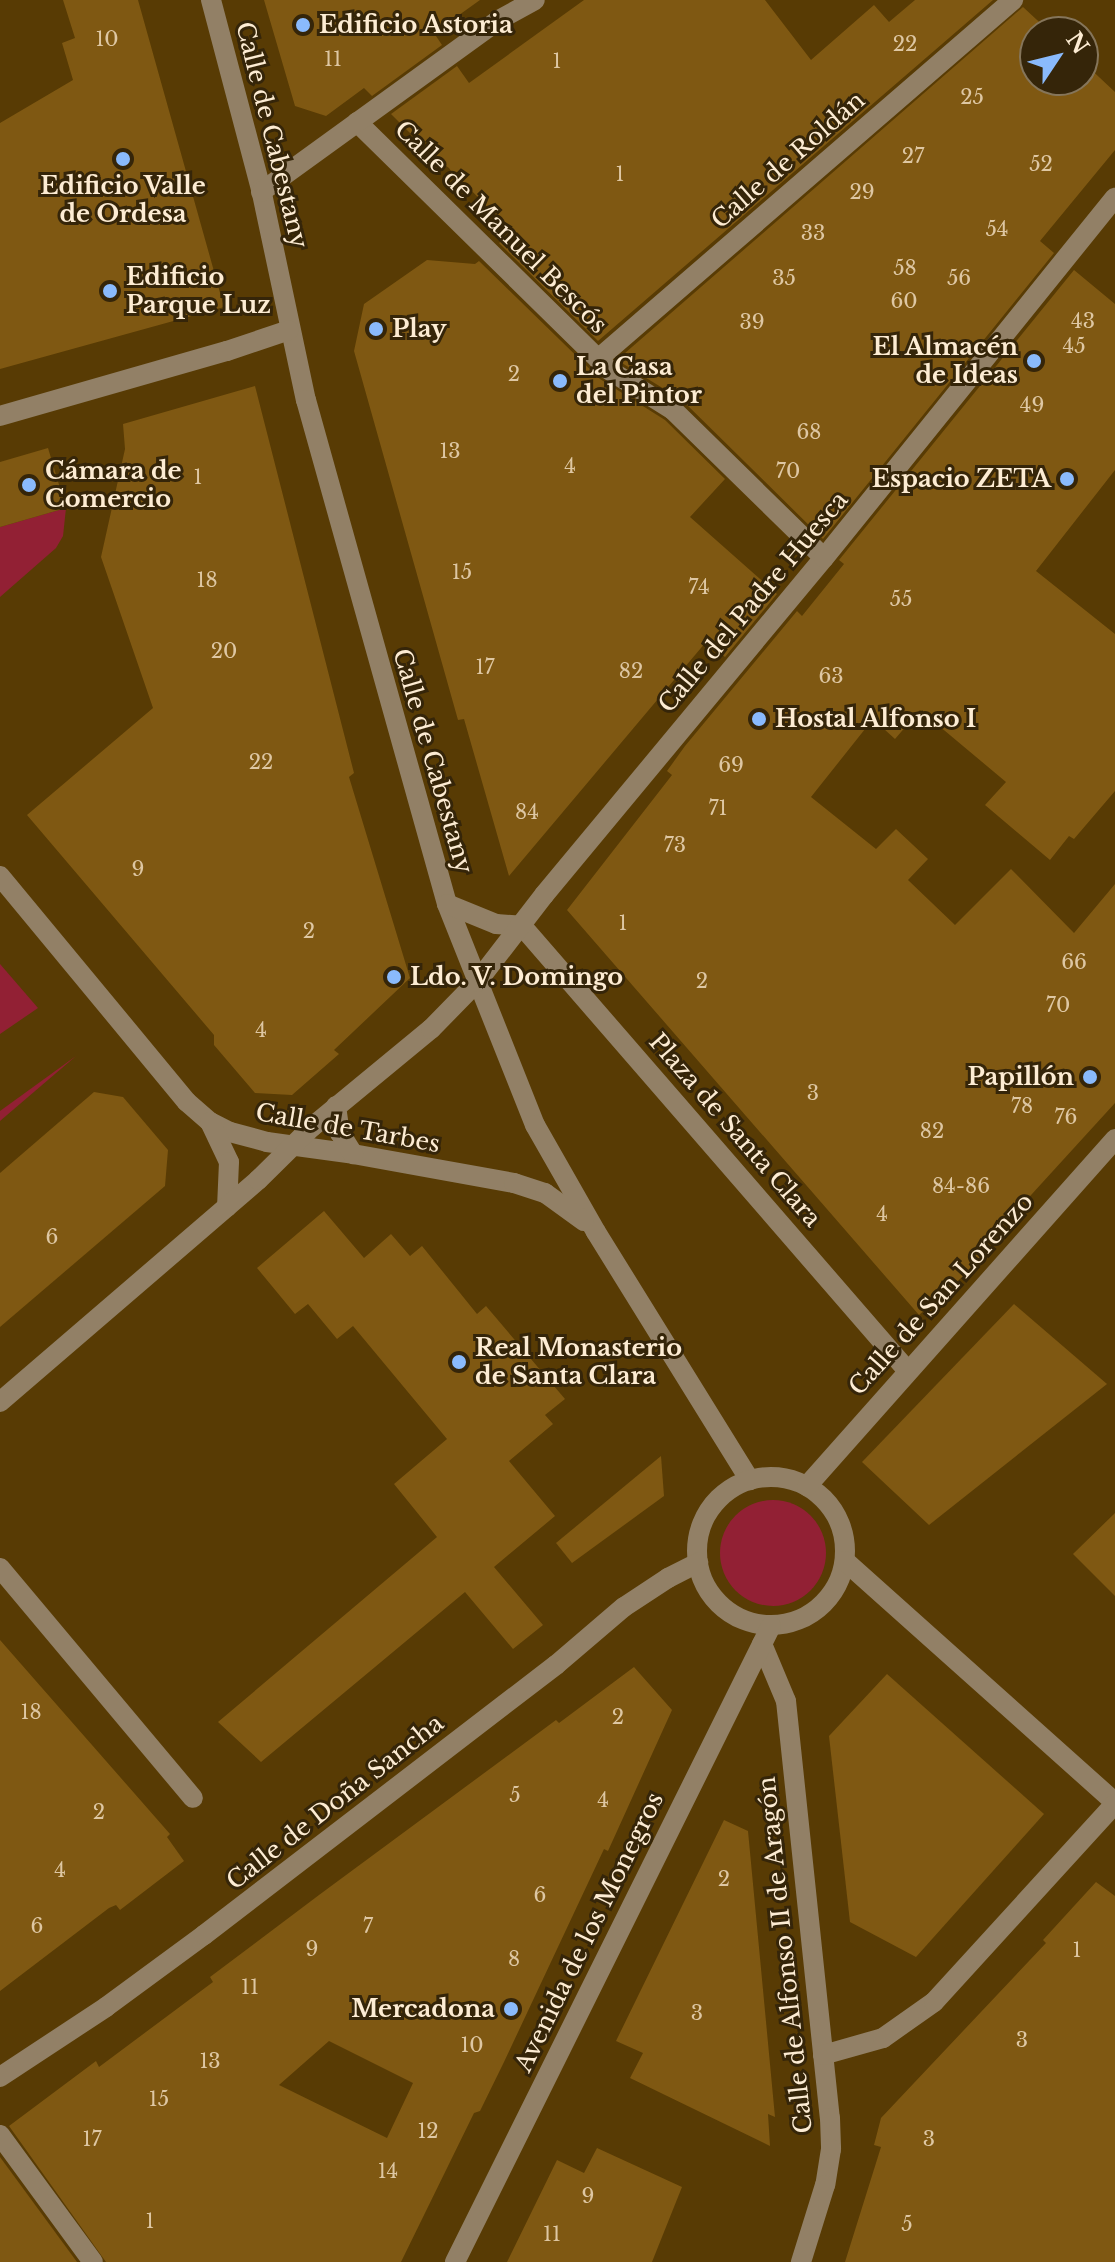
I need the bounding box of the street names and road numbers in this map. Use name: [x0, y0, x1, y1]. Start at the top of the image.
street label: Calle de Cabestany: [230, 19, 314, 251]
street label: Calle de Roldán: [705, 86, 871, 234]
street label: Calle de Manuel Bescós: [389, 115, 613, 339]
street label: Calle del Padre Huesca: [652, 486, 854, 718]
street label: Calle de Cabestany: [387, 645, 479, 877]
street label: Plaza de Santa Clara: [643, 1027, 827, 1233]
street label: Calle de Tarbes: [253, 1098, 443, 1158]
street label: Calle de San Lorenzo: [843, 1187, 1039, 1401]
street label: Calle de Doña Sancha: [221, 1708, 449, 1896]
street label: Calle de Alfonso II de Aragón: [752, 1774, 818, 2136]
street label: Avenida de los Monegros: [509, 1787, 669, 2077]

